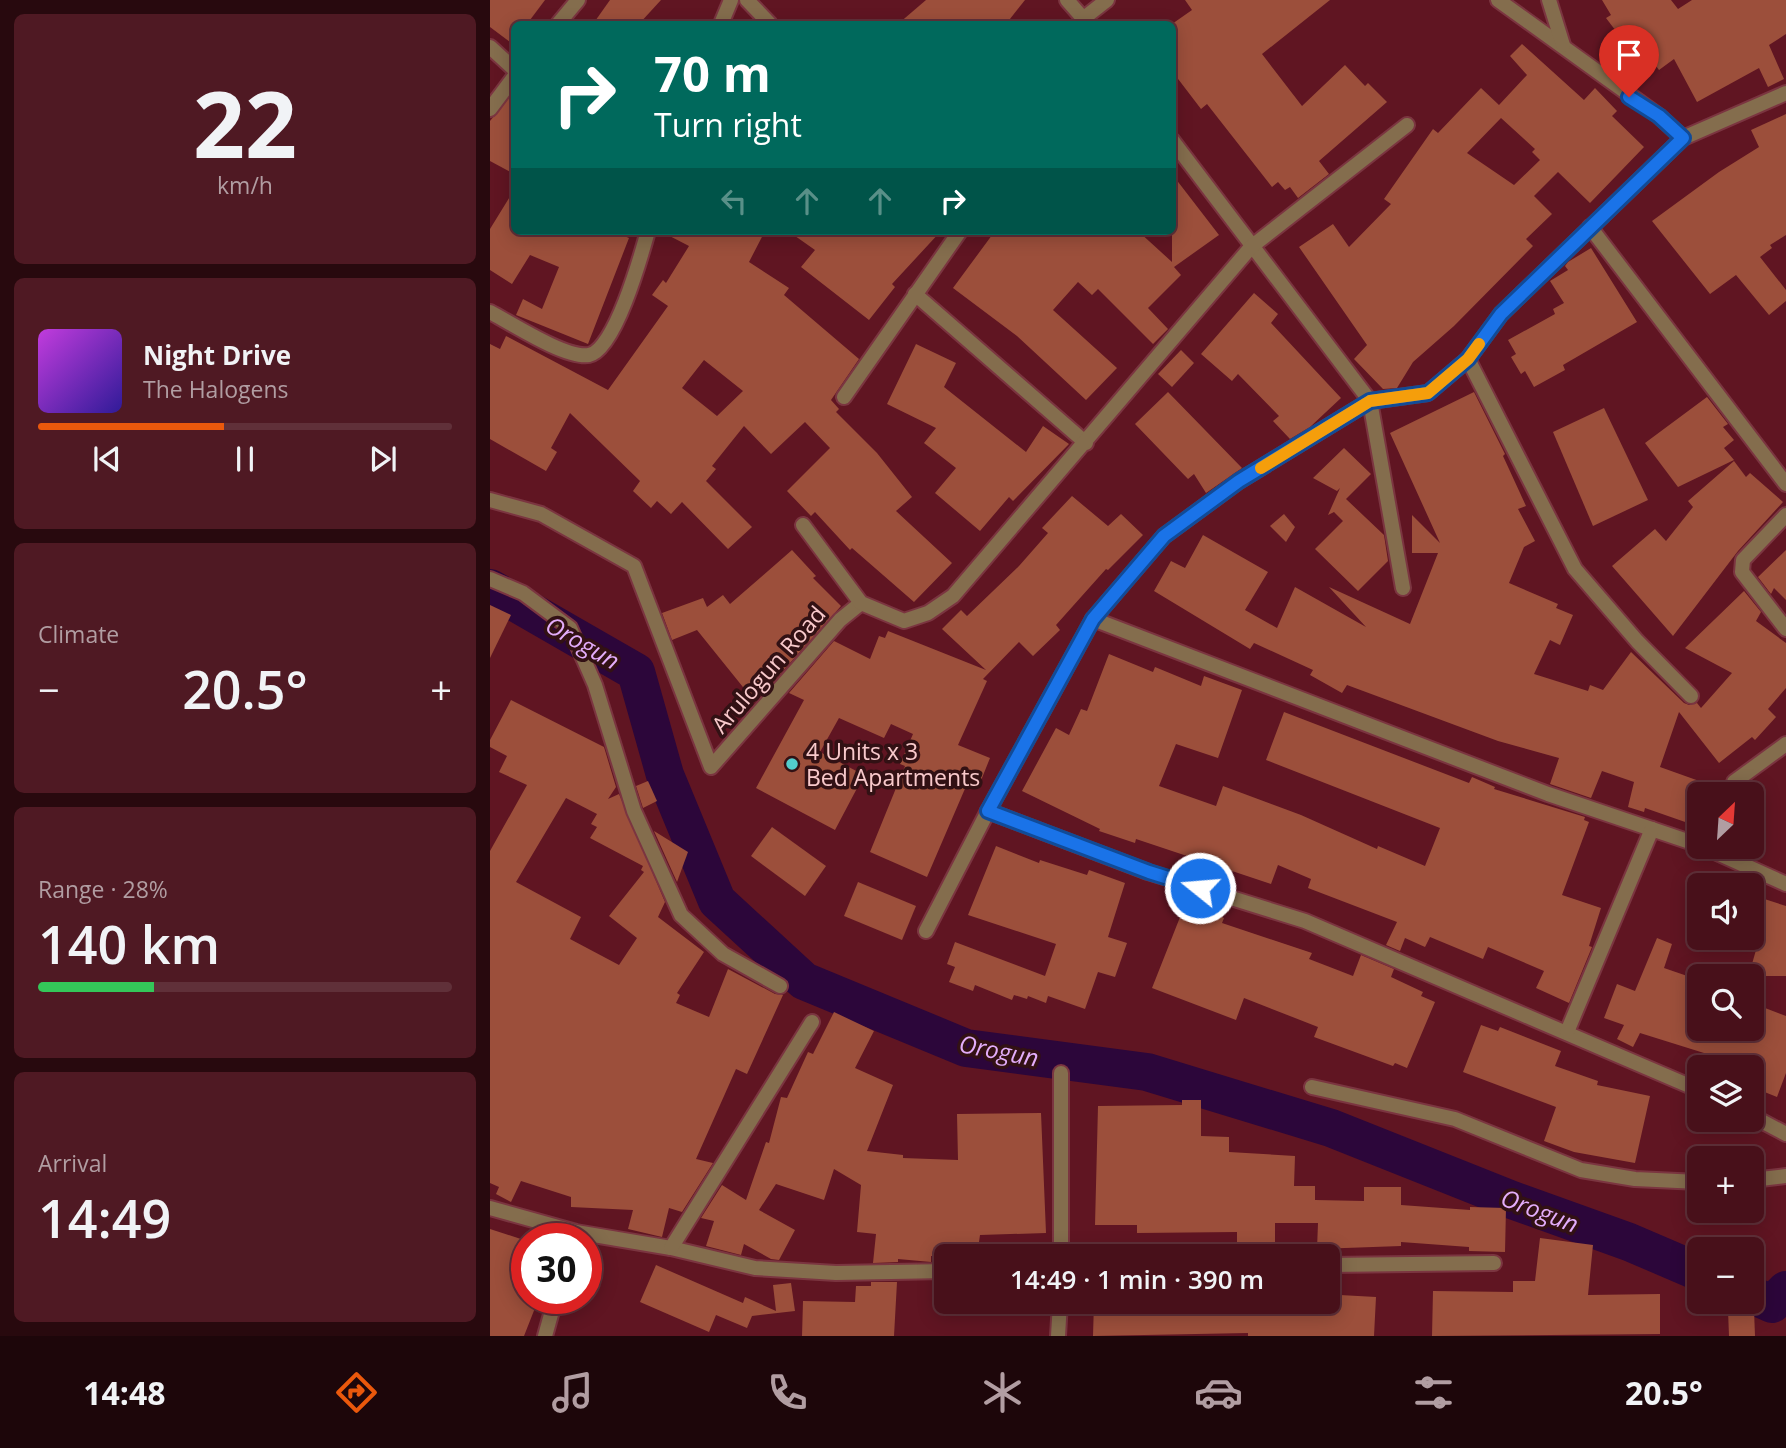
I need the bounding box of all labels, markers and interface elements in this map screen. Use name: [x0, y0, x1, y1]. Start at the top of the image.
pin: [1599, 25, 1659, 97]
icon: arrive: [1610, 36, 1648, 74]
text: 70 m: [654, 40, 771, 106]
icon: right: [539, 49, 630, 140]
text: 22: [193, 61, 297, 185]
text: Turn right: [654, 103, 802, 146]
text: km/h: [217, 169, 273, 201]
icon: left: [715, 182, 753, 220]
icon: ahead: [788, 182, 826, 220]
icon: ahead: [861, 182, 899, 220]
icon: right: [934, 182, 972, 220]
text: Night Drive: [143, 337, 291, 373]
text: The Halogens: [143, 373, 289, 405]
icon: previous: [88, 440, 126, 478]
icon: pause: [226, 440, 264, 478]
icon: next: [364, 440, 402, 478]
street label: Arulogun Road: [704, 598, 832, 740]
water label: Orogun: [540, 608, 626, 676]
text: Climate: [38, 618, 119, 650]
text: 20.5°: [182, 653, 308, 724]
text: −: [38, 663, 60, 715]
text: +: [430, 663, 452, 715]
place label: 4 Units x 3 Bed Apartments: [806, 735, 980, 793]
marker: 4 Units x 3 Bed Apartments: [784, 756, 800, 772]
north arrow: [1687, 782, 1764, 859]
map controls: [1687, 782, 1764, 1314]
position arrow: [1163, 851, 1237, 925]
text: Range · 28%: [38, 873, 168, 905]
button: sound: [1687, 873, 1764, 950]
text: 140 km: [38, 908, 220, 979]
button: search: [1687, 964, 1764, 1041]
water label: Orogun: [956, 1026, 1042, 1074]
button: layers: [1687, 1055, 1764, 1132]
button: +: [1687, 1146, 1764, 1223]
text: Arrival: [38, 1147, 107, 1179]
water label: Orogun: [1497, 1180, 1583, 1240]
text: 14:49: [38, 1182, 171, 1253]
speed limit sign: 30: [511, 1223, 602, 1314]
button: −: [1687, 1237, 1764, 1314]
text: 14:49 · 1 min · 390 m: [1010, 1261, 1264, 1297]
icon: directions: [332, 1368, 381, 1417]
icon: music: [548, 1368, 597, 1417]
icon: phone: [763, 1368, 812, 1417]
icon: climate: [978, 1368, 1027, 1417]
icon: car: [1194, 1368, 1243, 1417]
icon: filters: [1409, 1368, 1458, 1417]
text: 14:48: [83, 1371, 166, 1414]
text: 20.5°: [1625, 1371, 1703, 1414]

